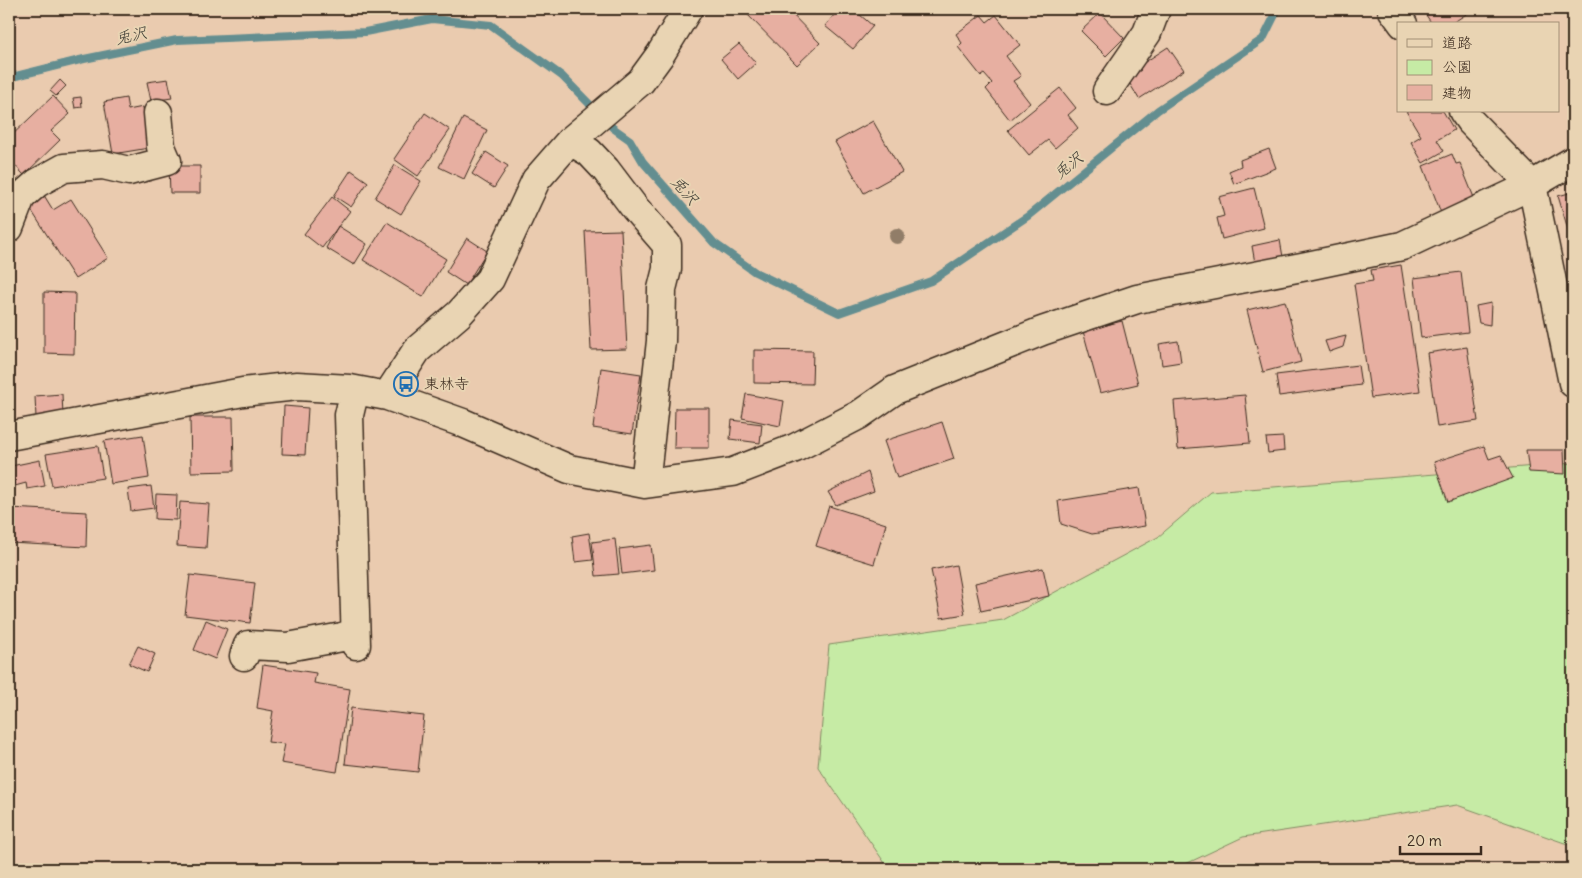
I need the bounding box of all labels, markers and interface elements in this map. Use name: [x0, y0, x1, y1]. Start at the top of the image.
water label: 兎沢: [113, 22, 150, 48]
legend: [1397, 22, 1560, 112]
text: 道路: [1442, 33, 1472, 52]
text: 公園: [1442, 57, 1472, 76]
text: 建物: [1442, 83, 1472, 102]
water label: 兎沢: [1049, 147, 1087, 183]
water label: 兎沢: [667, 171, 704, 209]
bus stop icon: 東林寺: [393, 371, 419, 397]
place label: 東林寺: [424, 374, 469, 393]
scale bar: [1400, 823, 1481, 855]
text: 20 m: [1407, 831, 1442, 850]

